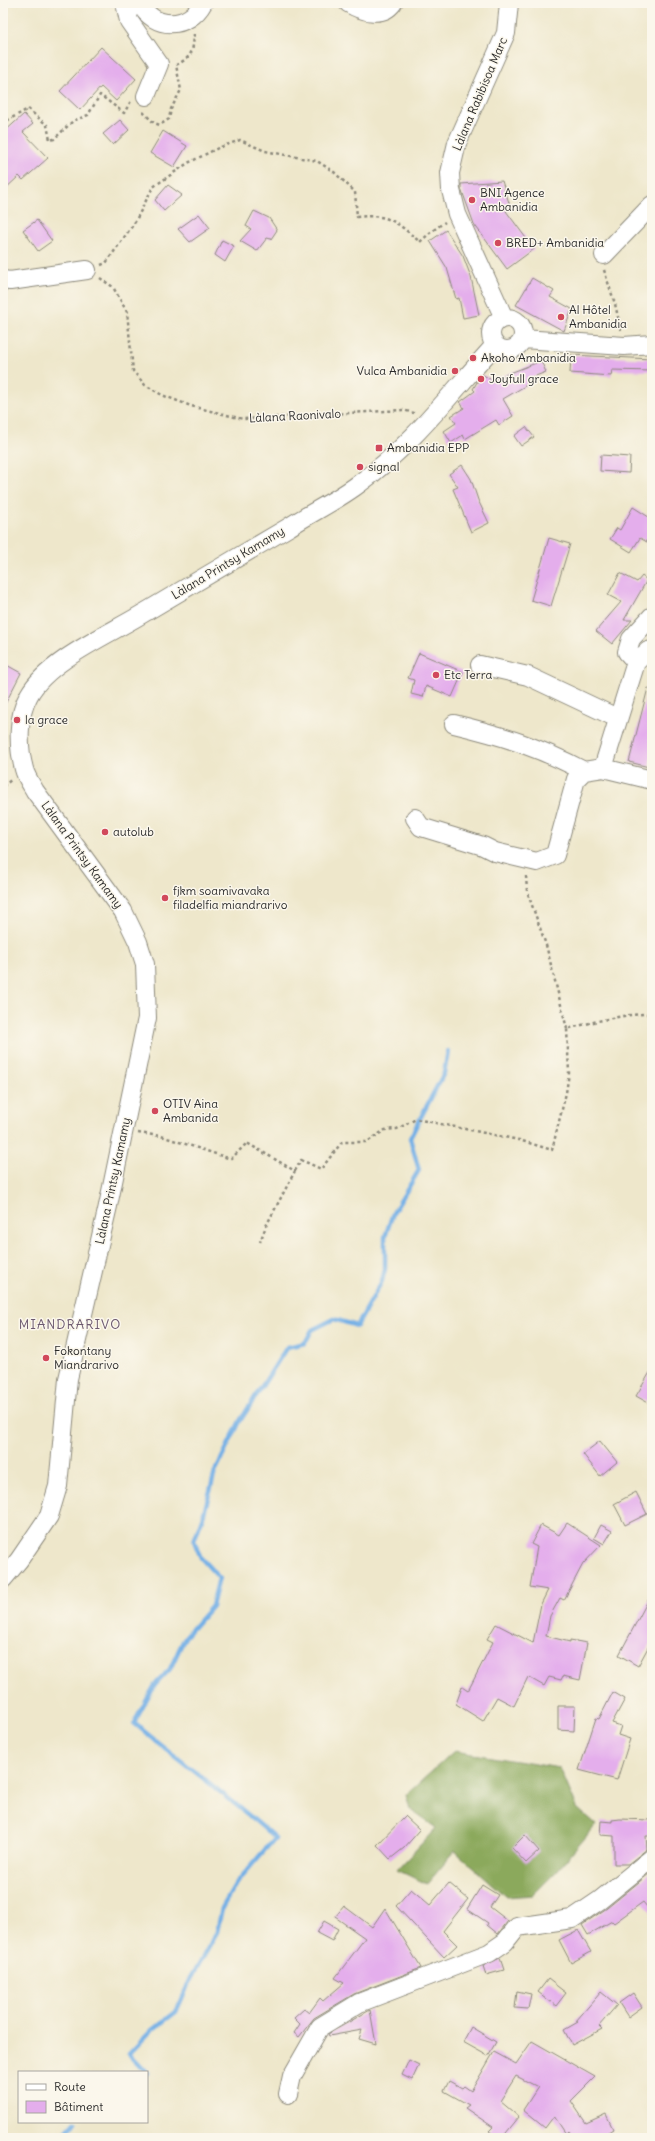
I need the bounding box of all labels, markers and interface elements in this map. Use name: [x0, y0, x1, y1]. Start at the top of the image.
street label: Làlana Rabibisoa Marc: [449, 35, 510, 153]
place label: BNI Agence Ambanidia: [480, 185, 544, 214]
marker: BNI Agence Ambanidia: [467, 195, 477, 205]
place label: BRED+ Ambanidia: [506, 235, 604, 250]
marker: BRED+ Ambanidia: [493, 238, 503, 248]
place label: Al Hôtel Ambanidia: [569, 302, 627, 331]
marker: Al Hôtel Ambanidia: [556, 312, 566, 322]
place label: Akoho Ambanidia: [481, 350, 576, 365]
marker: Akoho Ambanidia: [468, 353, 478, 363]
place label: Vulca Ambanidia: [357, 363, 447, 378]
marker: Vulca Ambanidia: [450, 366, 460, 376]
place label: Joyfull grace: [489, 371, 558, 386]
marker: Joyfull grace: [476, 374, 486, 384]
street label: Làlana Raonivalo: [249, 406, 342, 425]
place label: Ambanidia EPP: [387, 440, 469, 455]
marker: Ambanidia EPP: [374, 443, 384, 453]
place label: signal: [368, 459, 399, 474]
marker: signal: [355, 462, 365, 472]
street label: Làlana Printsy Kamamy: [169, 523, 287, 602]
place label: Etc Terra: [444, 667, 492, 682]
marker: Etc Terra: [431, 670, 441, 680]
place label: la grace: [25, 712, 68, 727]
marker: la grace: [12, 715, 22, 725]
street label: Làlana Printsy Kamamy: [38, 798, 126, 911]
place label: autolub: [113, 824, 154, 839]
marker: autolub: [100, 827, 110, 837]
place label: fjkm soamivavaka filadelfia miandrarivo: [173, 883, 288, 912]
marker: fjkm soamivavaka filadelfia miandrarivo: [160, 893, 170, 903]
place label: OTIV Aina Ambanida: [163, 1096, 218, 1125]
marker: OTIV Aina Ambanida: [150, 1106, 160, 1116]
street label: Làlana Printsy Kamamy: [92, 1116, 133, 1246]
district label: MIANDRARIVO: [19, 1316, 121, 1333]
place label: Fokontany Miandrarivo: [54, 1343, 119, 1372]
marker: Fokontany Miandrarivo: [41, 1353, 51, 1363]
legend: [18, 2071, 148, 2123]
text: Route: [54, 2079, 86, 2094]
text: Bâtiment: [54, 2099, 103, 2114]

